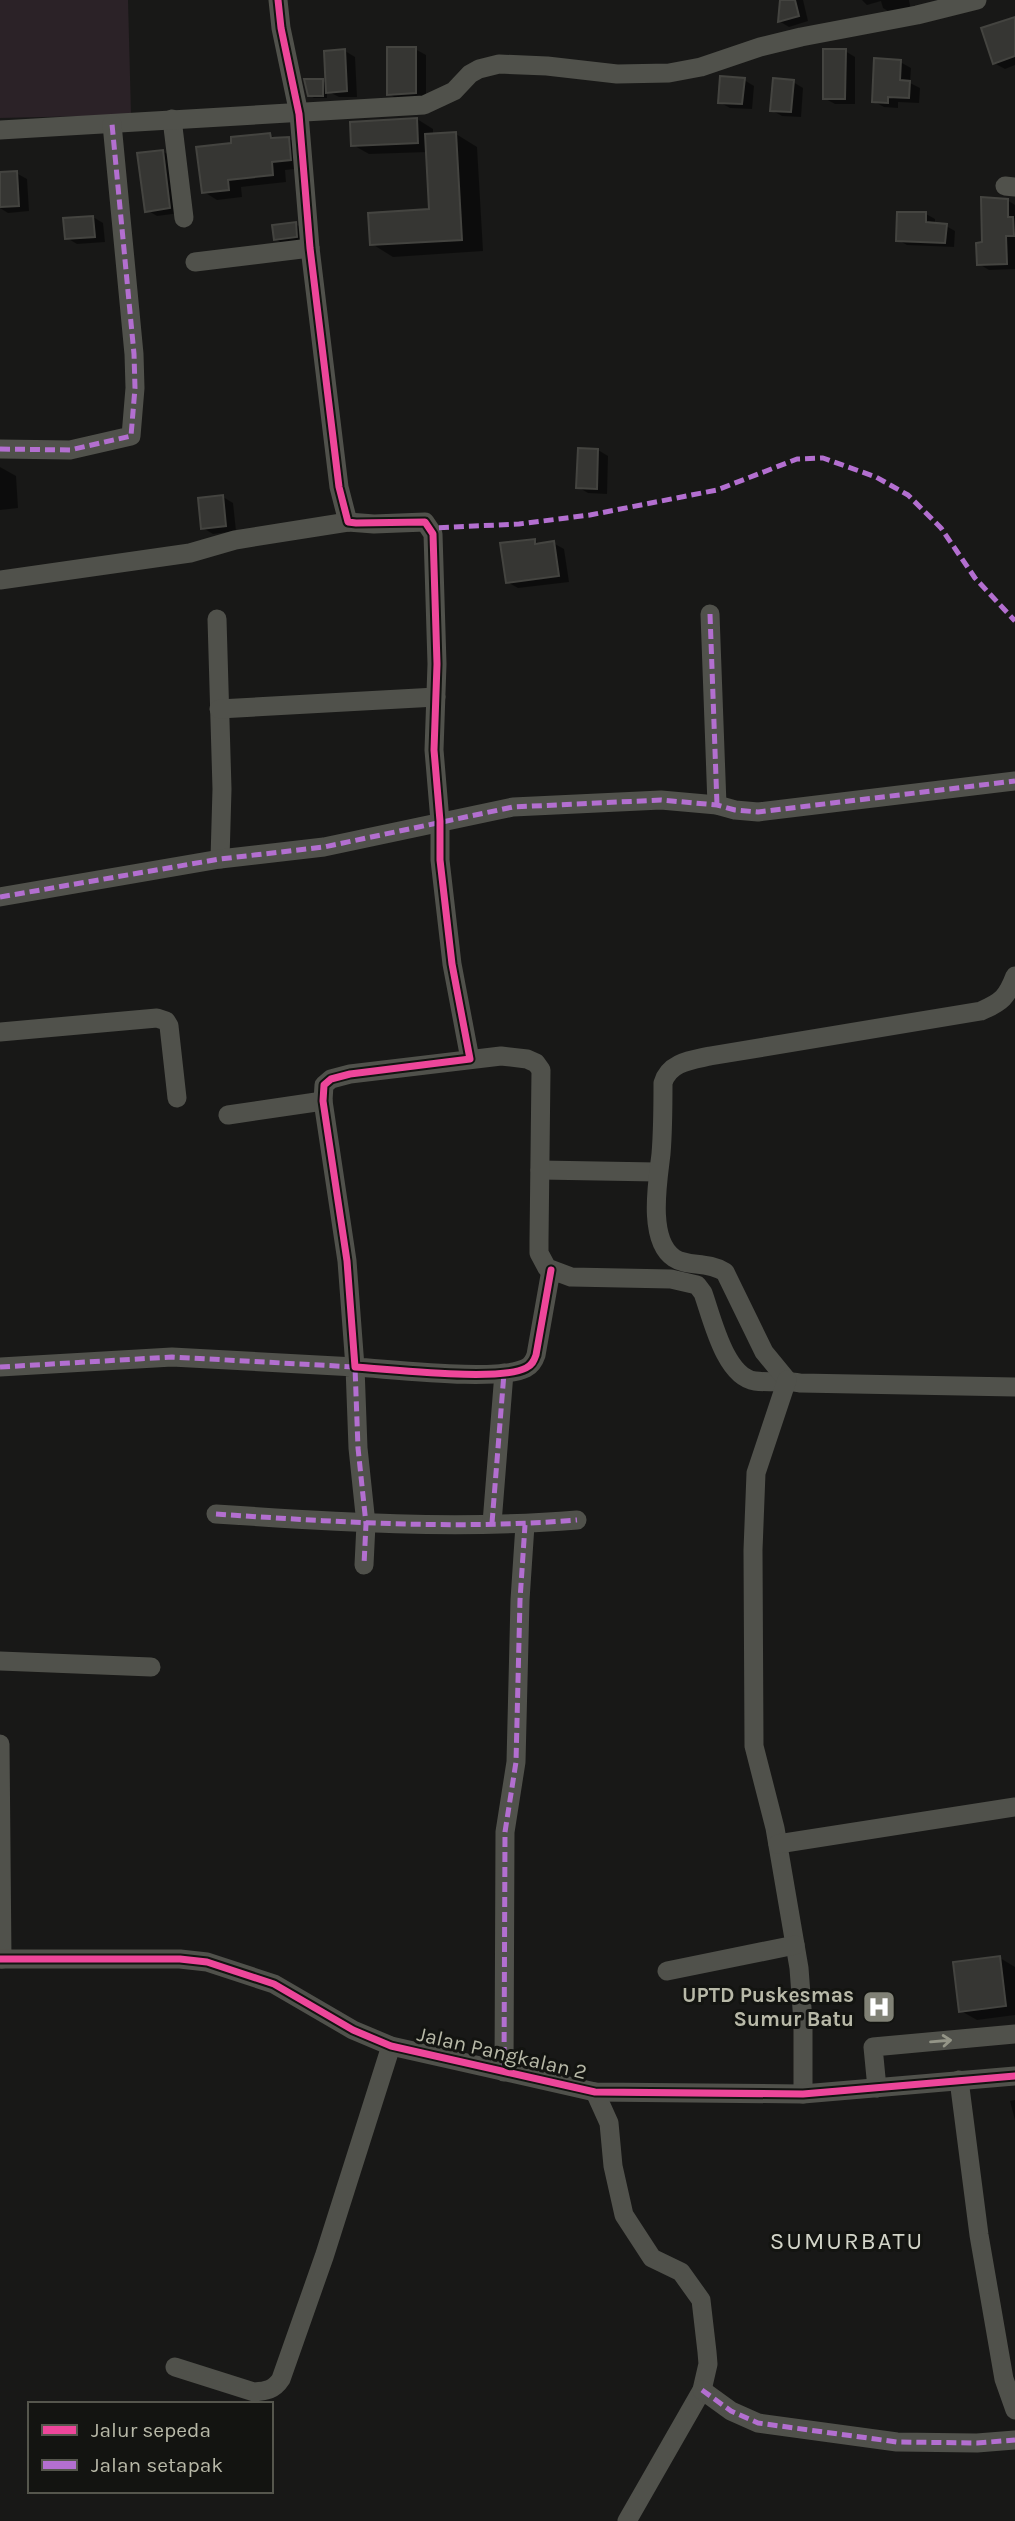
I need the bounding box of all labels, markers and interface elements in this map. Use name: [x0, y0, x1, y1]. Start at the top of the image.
place label: UPTD Puskesmas Sumur Batu: [682, 1983, 854, 2031]
hospital icon: UPTD Puskesmas Sumur Batu: [860, 1988, 898, 2026]
street label: Jalan Pangkalan 2: [415, 2022, 589, 2084]
one-way arrow: [930, 2034, 952, 2047]
district label: SUMURBATU: [770, 2227, 924, 2255]
legend: [28, 2402, 273, 2493]
text: Jalur sepeda: [91, 2418, 211, 2442]
text: Jalan setapak: [91, 2453, 223, 2477]

